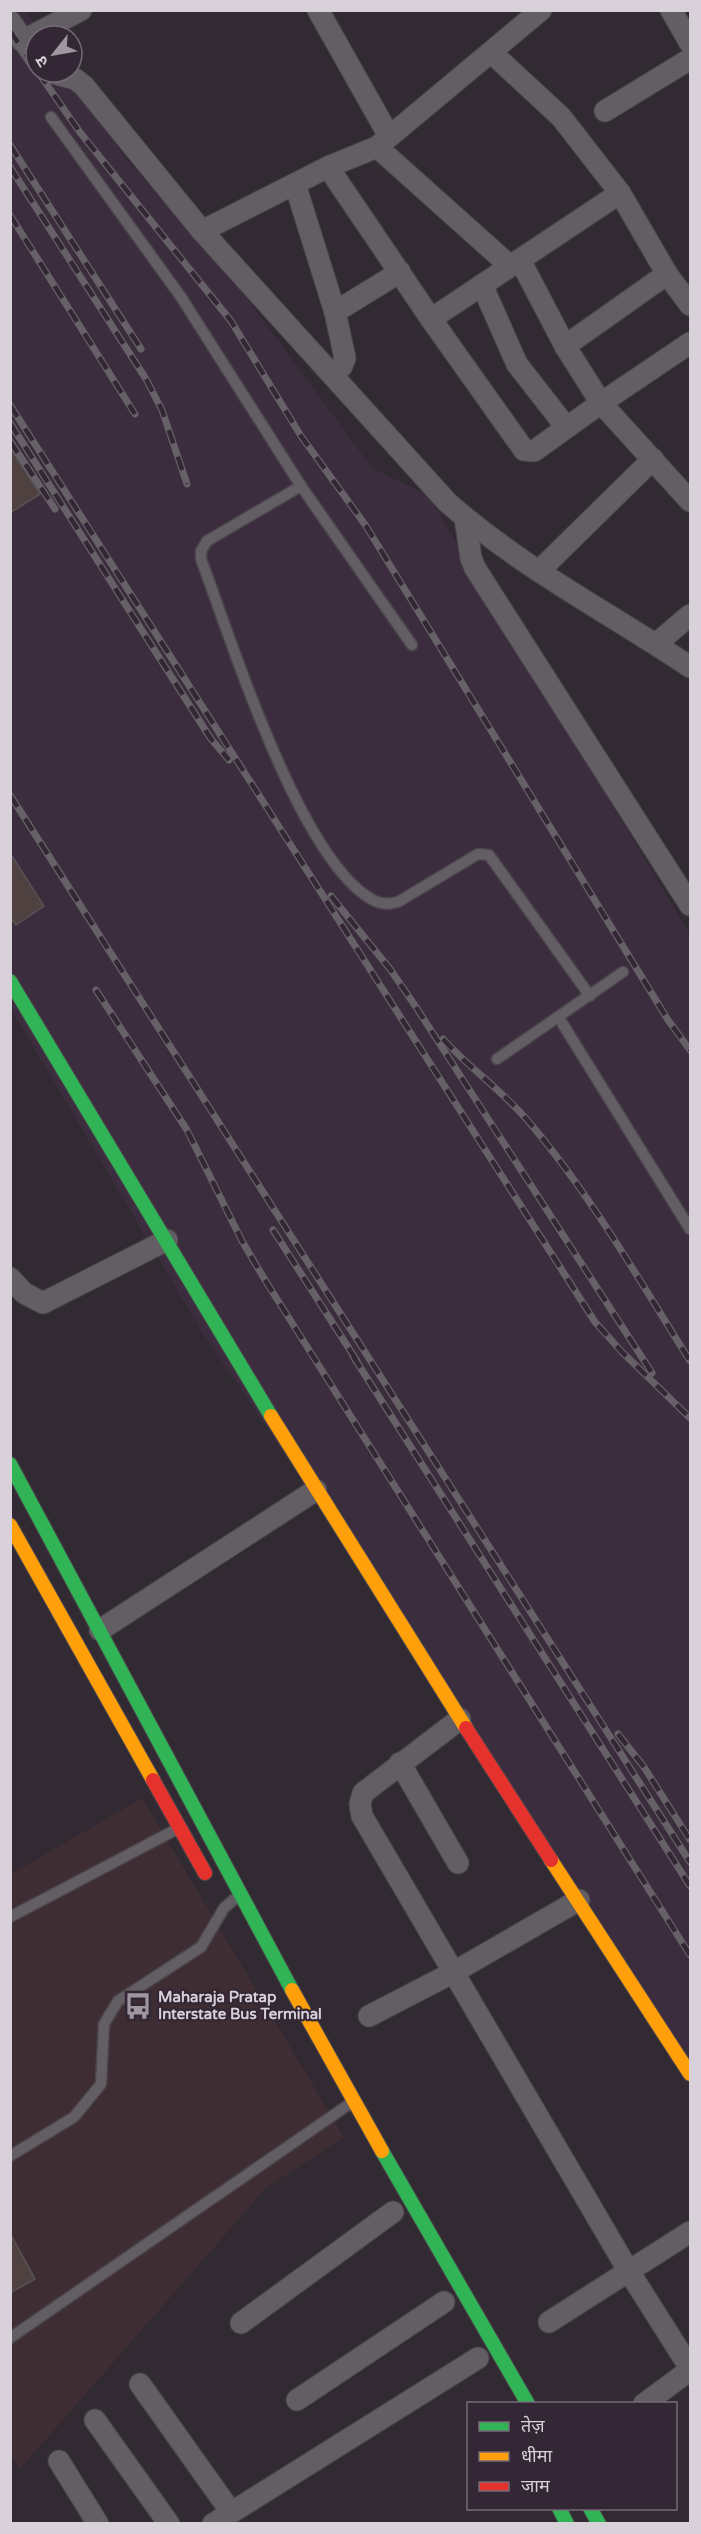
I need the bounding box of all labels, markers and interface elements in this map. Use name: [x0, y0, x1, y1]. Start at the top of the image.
north arrow: [24, 24, 84, 84]
text: उ: [31, 52, 53, 70]
place label: Maharaja Pratap Interstate Bus Terminal: [158, 1988, 322, 2023]
bus stop icon: Maharaja Pratap Interstate Bus Terminal: [123, 1991, 153, 2021]
legend: [467, 2402, 677, 2510]
text: तेज़: [521, 2415, 545, 2437]
text: धीमा: [521, 2445, 552, 2467]
text: जाम: [521, 2475, 551, 2497]

